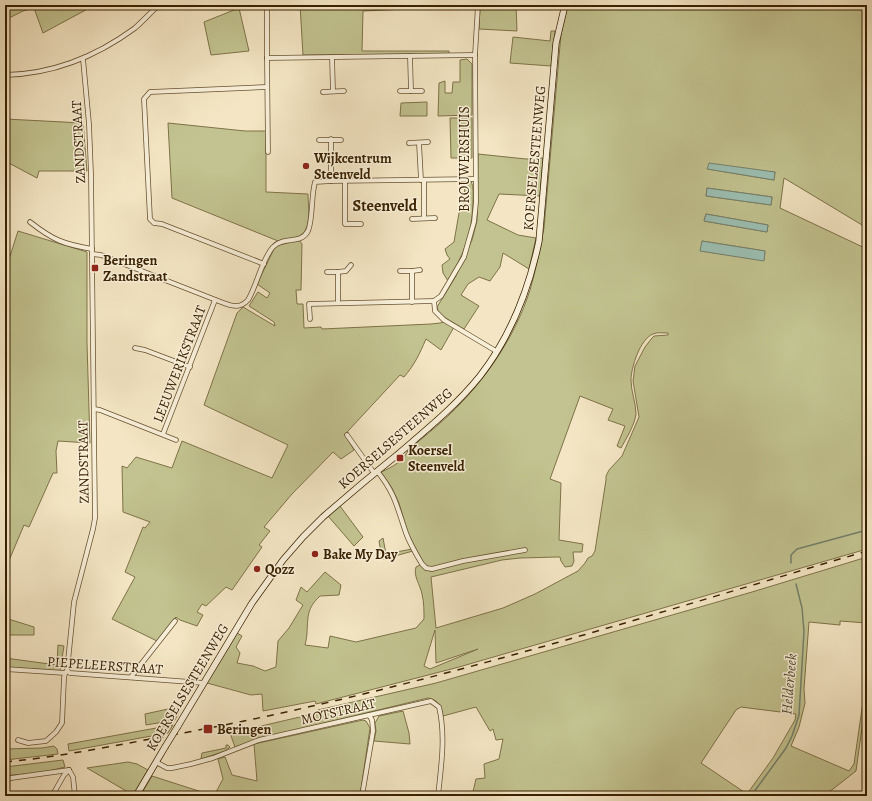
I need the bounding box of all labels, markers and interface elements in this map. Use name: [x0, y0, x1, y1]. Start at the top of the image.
street label: KOERSELSESTEENWEG: [519, 85, 550, 231]
street label: ZANDSTRAAT: [67, 100, 90, 184]
street label: BROUWERSHUIS: [455, 106, 474, 212]
place label: Wijkcentrum Steenveld: [313, 149, 392, 184]
marker: Wijkcentrum Steenveld: [301, 161, 311, 171]
district label: Steenveld: [353, 195, 418, 217]
place label: Beringen Zandstraat: [103, 251, 168, 286]
marker: Beringen Zandstraat: [90, 263, 100, 273]
street label: LEEUWERIKSTRAAT: [148, 303, 211, 425]
street label: KOERSELSESTEENWEG: [334, 383, 457, 493]
street label: ZANDSTRAAT: [73, 420, 94, 504]
place label: Koersel Steenveld: [408, 441, 465, 476]
marker: Koersel Steenveld: [395, 453, 405, 463]
place label: Bake My Day: [323, 545, 398, 564]
marker: Bake My Day: [310, 549, 320, 559]
place label: Qozz: [265, 560, 295, 579]
marker: Qozz: [252, 564, 262, 574]
street label: KOERSELSESTEENWEG: [142, 620, 233, 755]
street label: PIEPELEERSTRAAT: [46, 652, 164, 679]
water label: Helderbeek: [776, 652, 802, 715]
street label: MOTSTRAAT: [299, 694, 378, 729]
place label: Beringen: [217, 720, 271, 739]
marker: Beringen: [202, 723, 214, 735]

